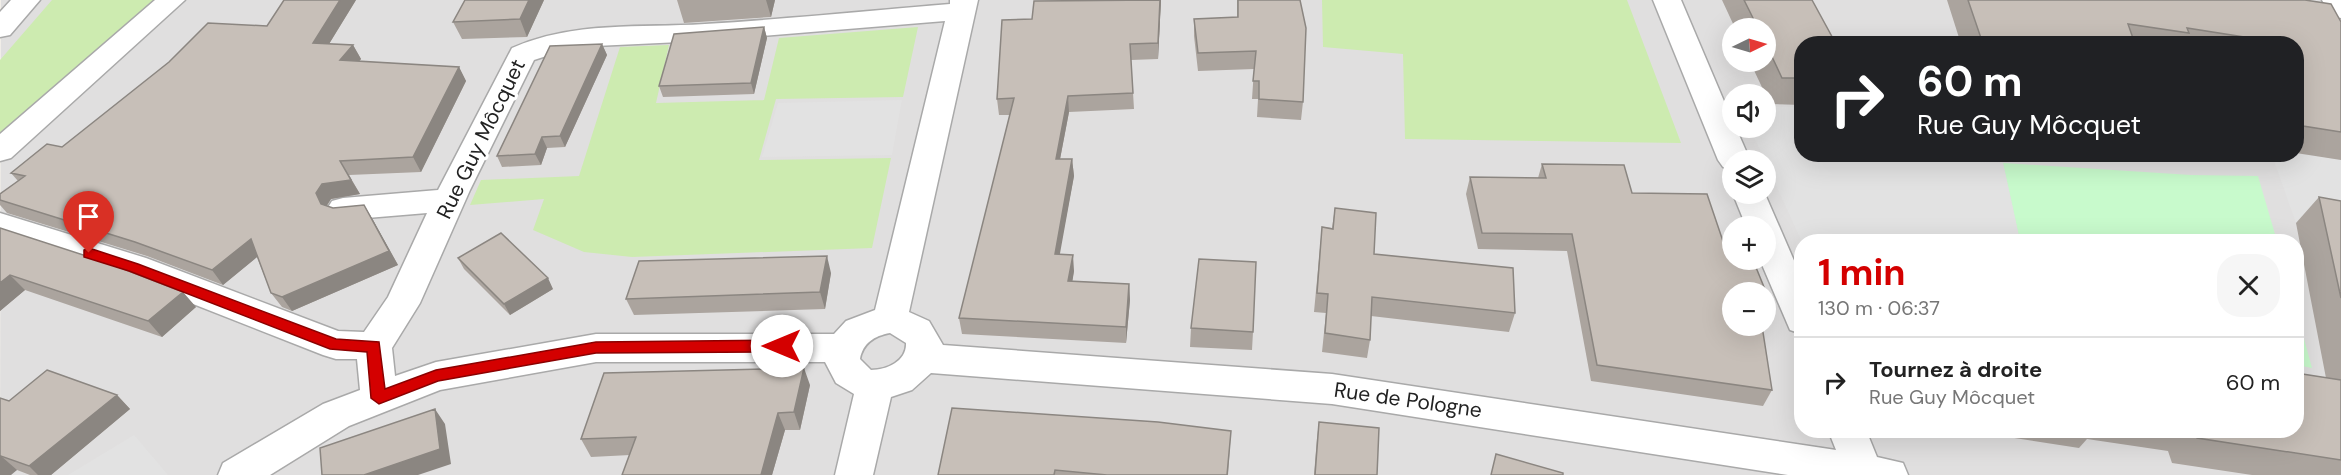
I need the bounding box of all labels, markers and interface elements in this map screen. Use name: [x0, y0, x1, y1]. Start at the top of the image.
north arrow: [1722, 18, 1776, 72]
map controls: [1722, 18, 1776, 336]
street label: Rue Guy Môcquet: [430, 54, 532, 224]
text: 60 m: [1917, 54, 2023, 109]
icon: right: [1818, 60, 1896, 138]
button: sound: [1722, 84, 1776, 138]
text: Rue Guy Môcquet: [1917, 107, 2141, 142]
button: layers: [1722, 150, 1776, 204]
pin: [63, 191, 114, 253]
icon: arrive: [72, 200, 105, 233]
button: +: [1722, 216, 1776, 270]
text: 1 min: [1818, 249, 1906, 296]
button: close: [2217, 254, 2280, 317]
button: −: [1722, 282, 1776, 336]
text: 130 m · 06:37: [1818, 295, 1940, 321]
position arrow: [750, 314, 814, 378]
text: Tournez à droite: [1869, 355, 2042, 384]
icon: right: [1818, 366, 1851, 399]
text: 60 m: [2226, 368, 2280, 397]
street label: Rue de Pologne: [1332, 376, 1484, 424]
text: Rue Guy Môcquet: [1869, 384, 2035, 410]

